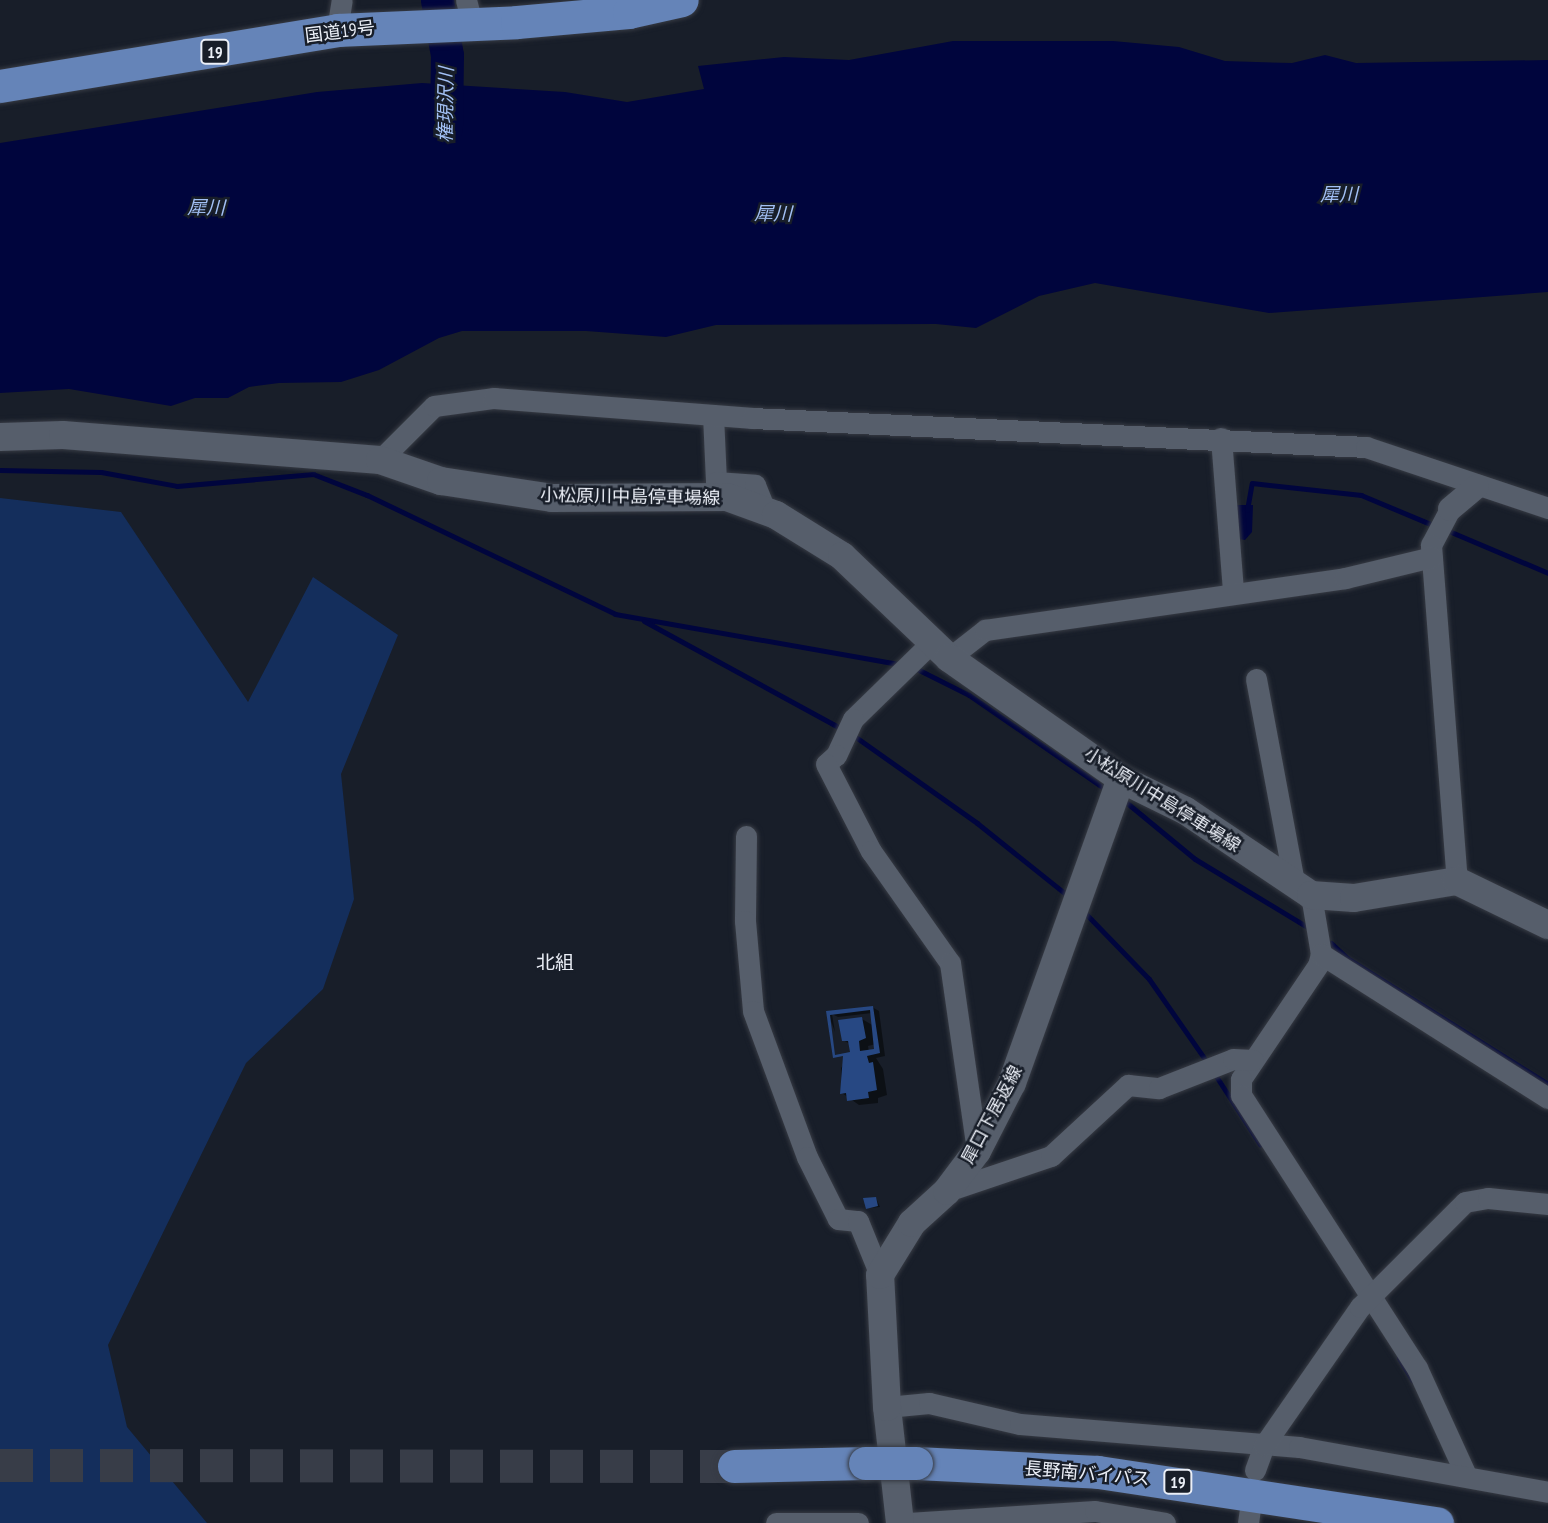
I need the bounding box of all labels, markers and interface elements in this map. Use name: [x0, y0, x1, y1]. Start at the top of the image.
street label: 国道19号: [304, 17, 376, 47]
road number: 19: [199, 40, 231, 64]
water label: 権現沢川: [434, 67, 458, 143]
water label: 犀川: [1320, 184, 1358, 206]
water label: 犀川: [187, 196, 225, 220]
water label: 犀川: [754, 202, 792, 226]
street label: 小松原川中島停車場線: [540, 485, 720, 509]
street label: 小松原川中島停車場線: [1080, 743, 1244, 857]
district label: 北組: [536, 952, 574, 974]
street label: 犀口下居返線: [957, 1062, 1027, 1168]
street label: 長野南バイパス: [1023, 1458, 1151, 1490]
road number: 19: [1162, 1470, 1194, 1494]

